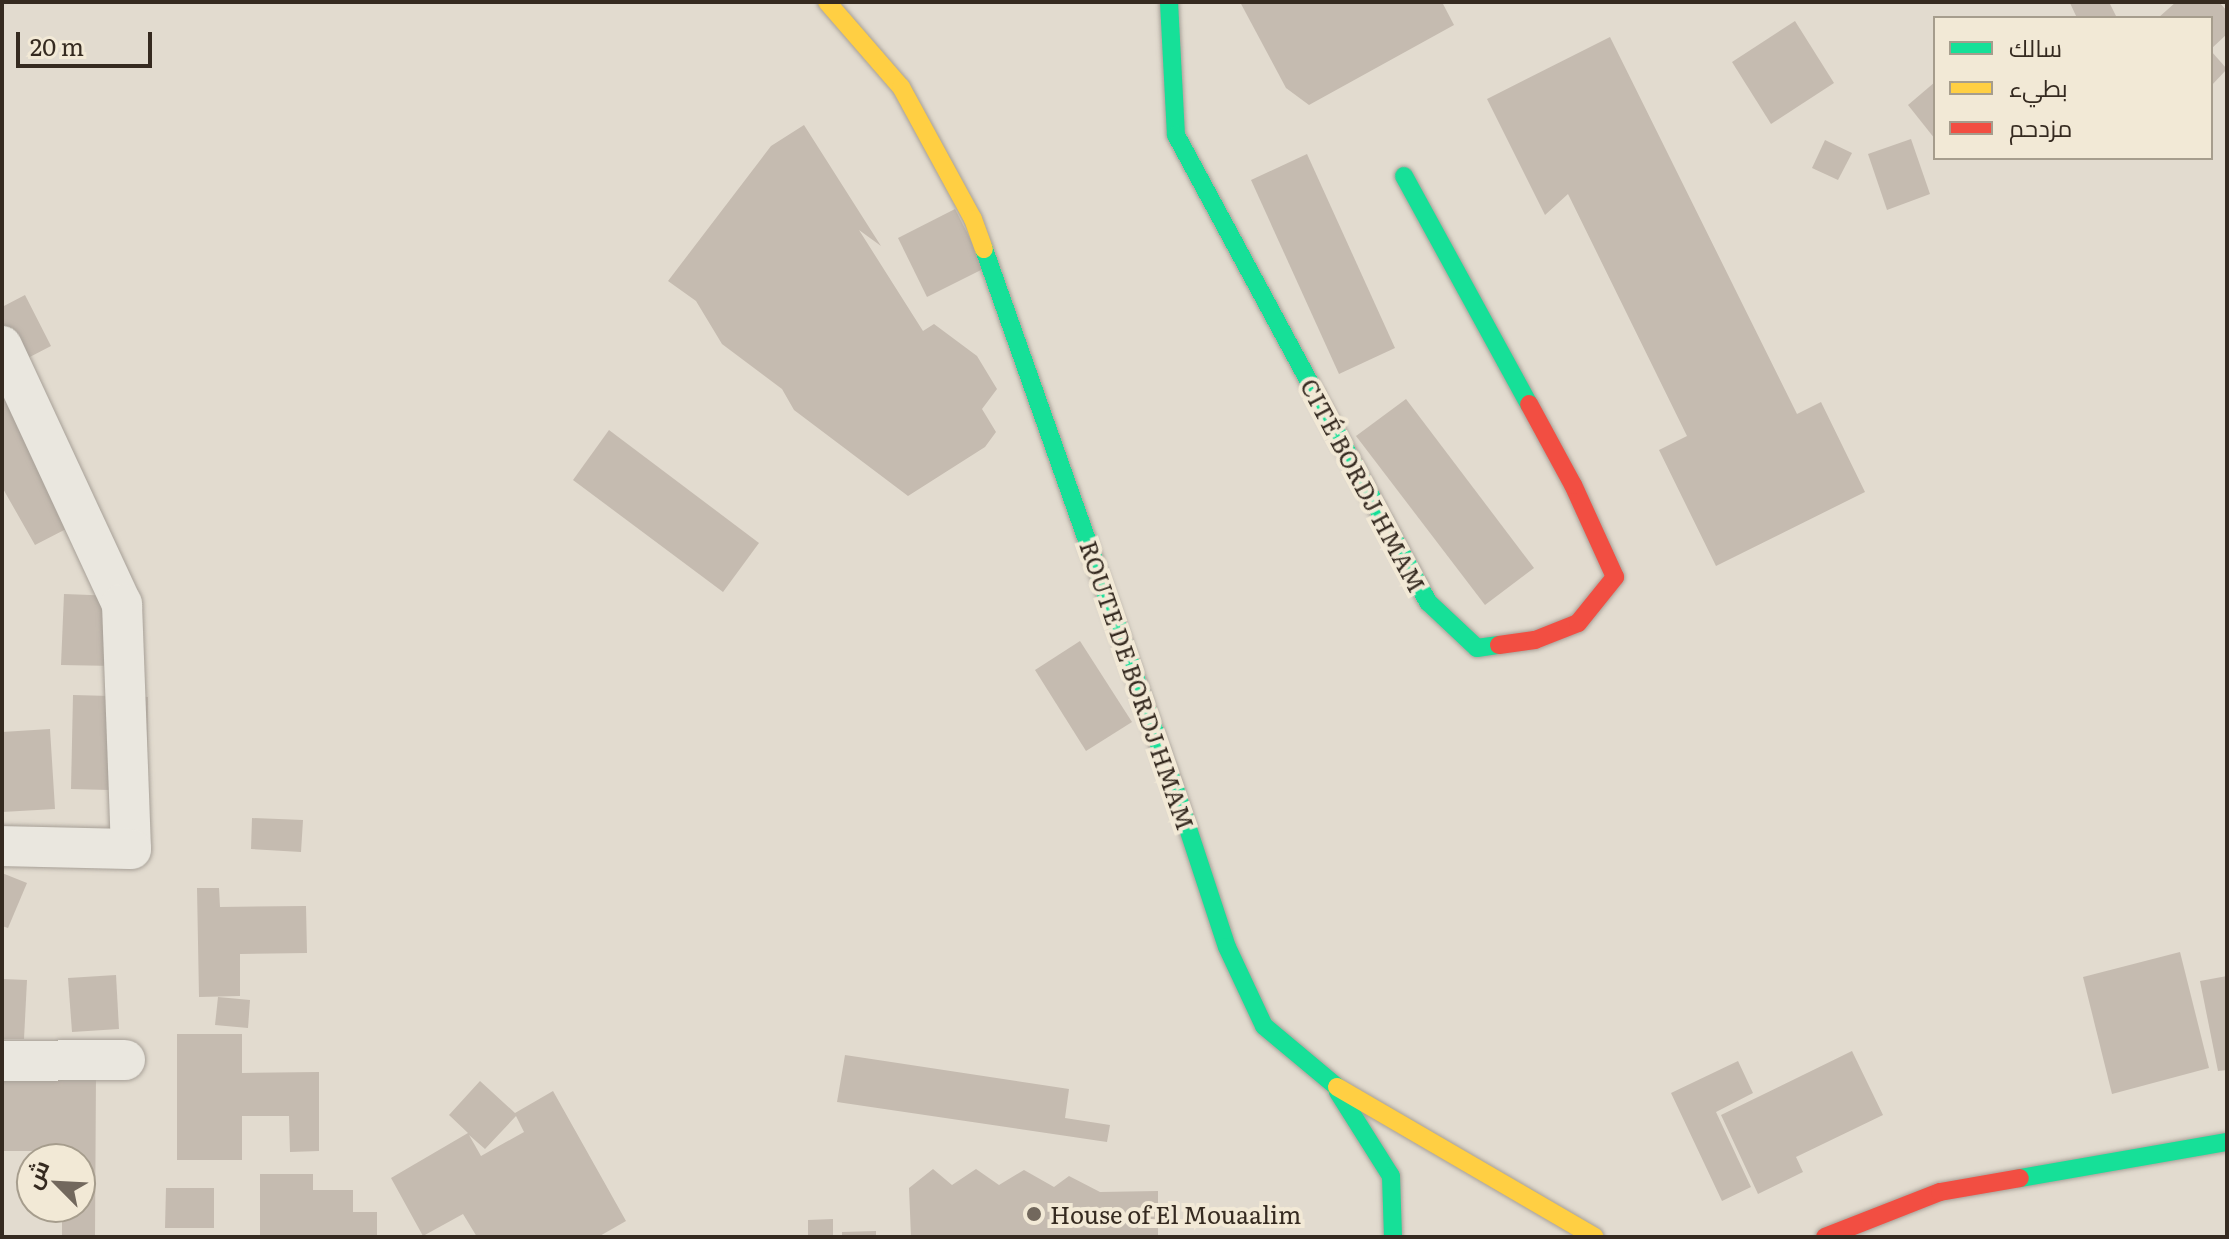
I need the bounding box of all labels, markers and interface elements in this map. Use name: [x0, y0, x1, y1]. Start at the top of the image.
scale bar: [20, 16, 156, 66]
legend: [1933, 16, 2213, 160]
text: 20 m: [30, 28, 84, 63]
text: سالك: [2009, 29, 2062, 64]
text: بطيء: [2009, 69, 2068, 104]
text: مزدحم: [2009, 109, 2072, 144]
street label: CITÉ BORDJ HMAM: [1295, 373, 1433, 597]
street label: ROUTE DE BORDJ HMAM: [1075, 537, 1201, 833]
north arrow: [16, 1143, 96, 1223]
text: ش: [15, 1154, 56, 1193]
place label: House of El Mouaalim: [1050, 1200, 1301, 1228]
marker: House of El Mouaalim: [1025, 1205, 1043, 1223]

